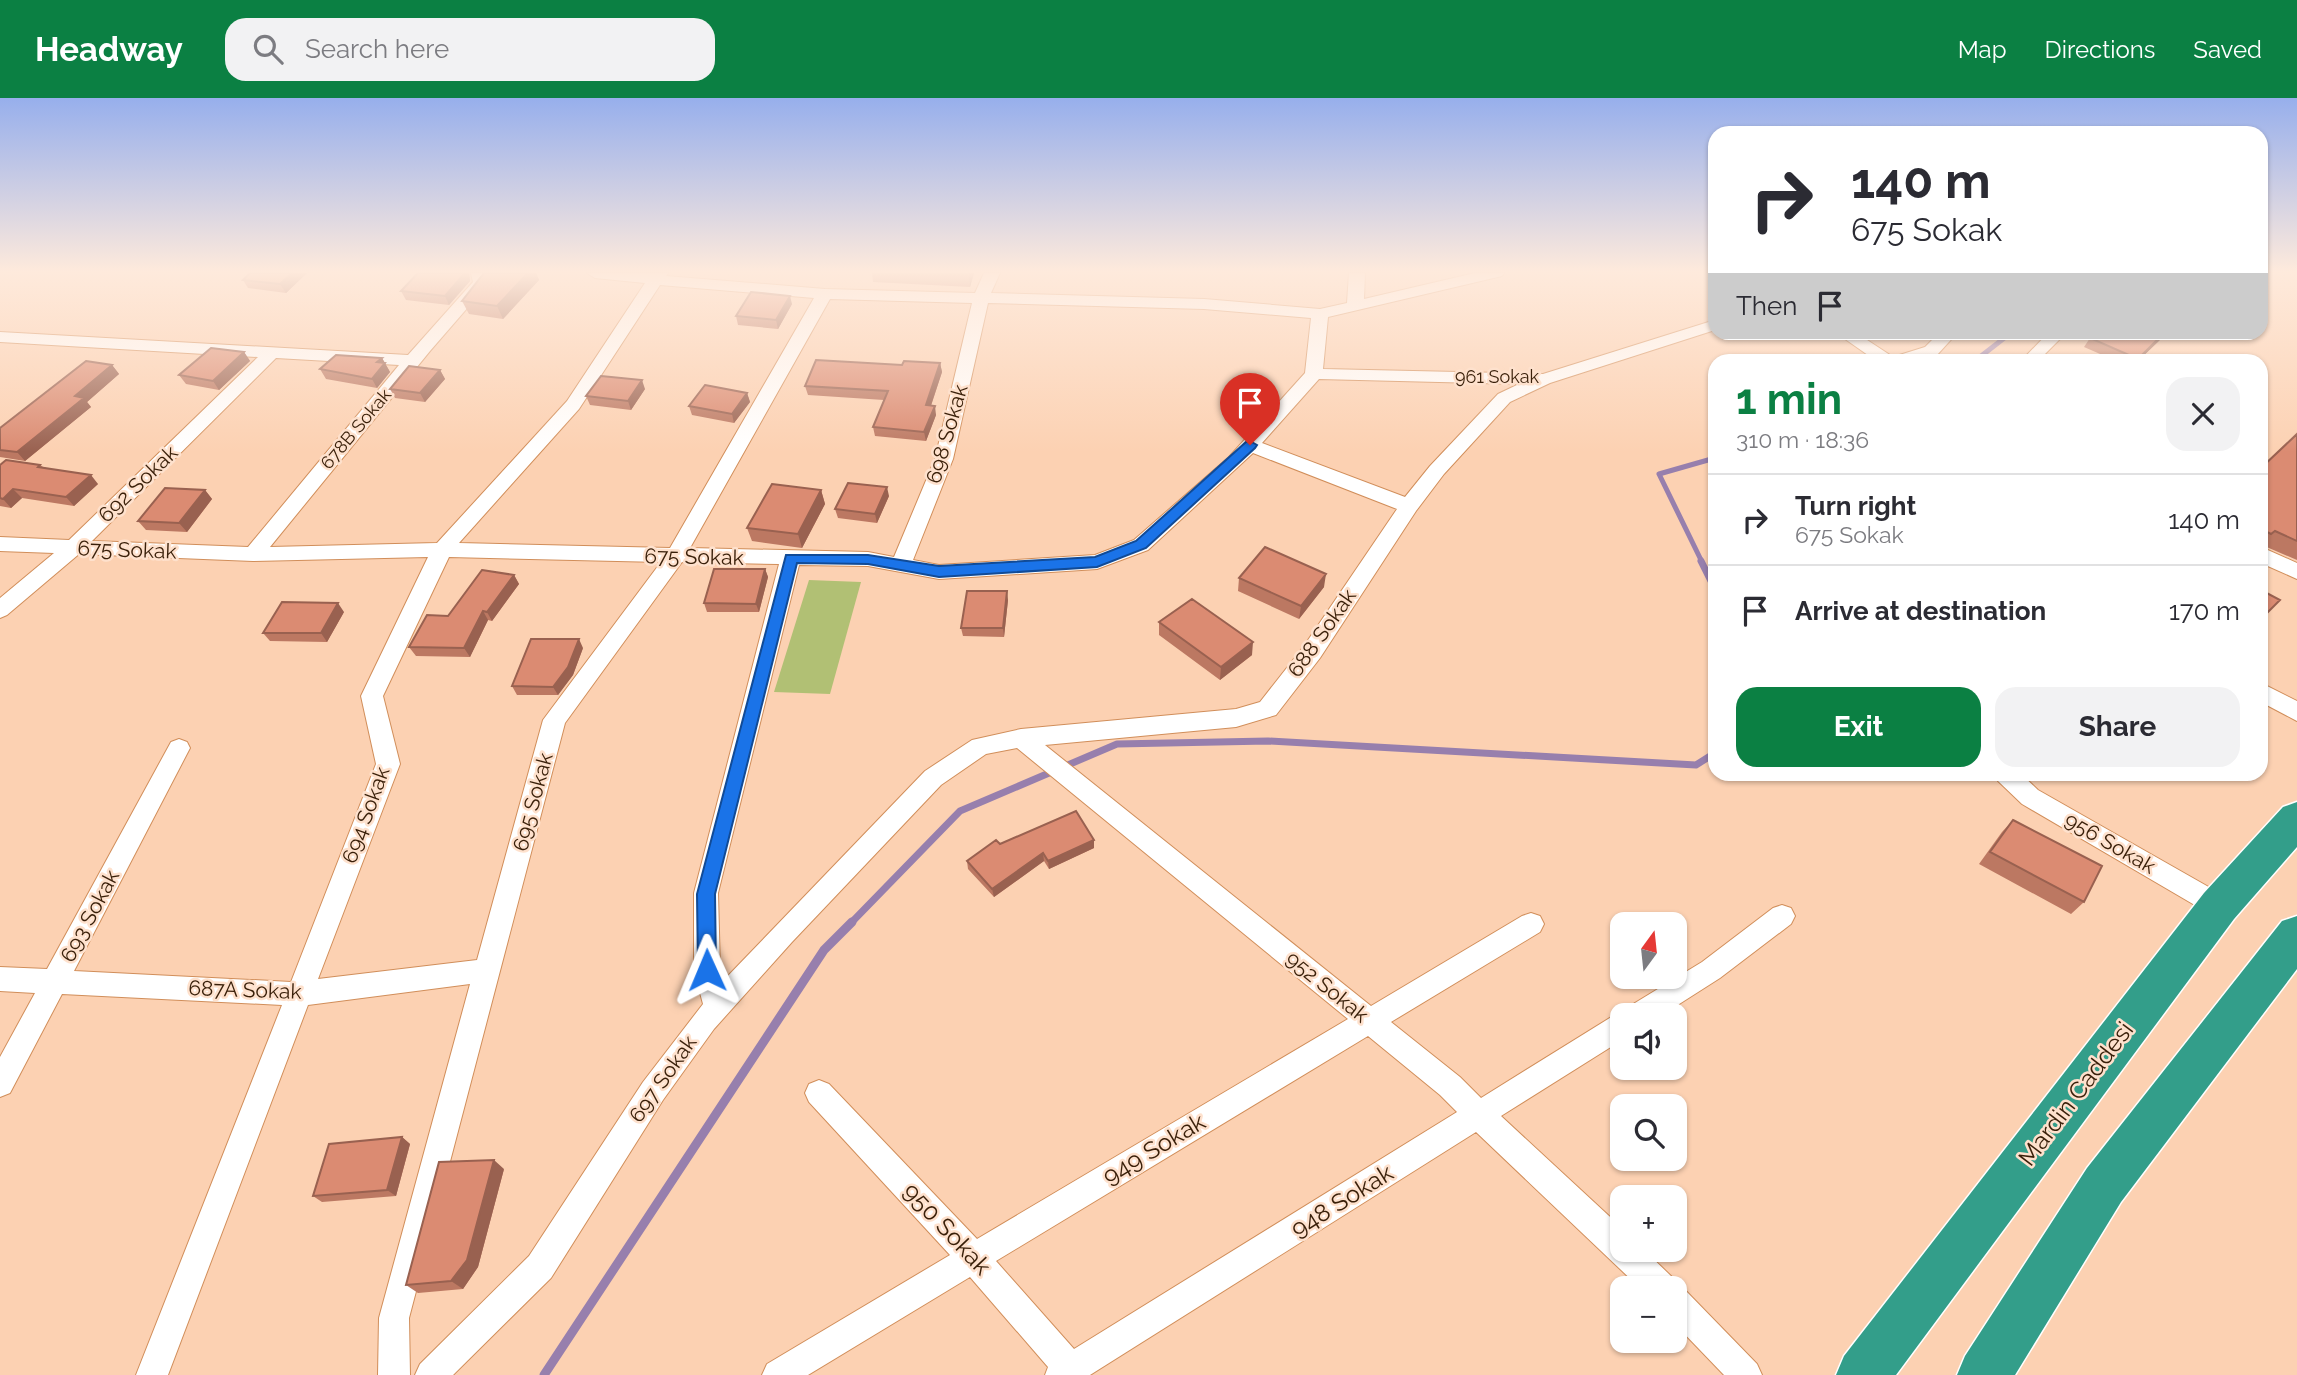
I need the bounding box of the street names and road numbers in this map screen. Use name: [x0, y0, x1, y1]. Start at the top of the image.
street label: 961 Sokak: [1455, 366, 1540, 387]
street label: 698 Sokak: [920, 382, 973, 486]
street label: 678B Sokak: [316, 384, 396, 473]
street label: 692 Sokak: [93, 440, 182, 527]
street label: 675 Sokak: [77, 535, 177, 564]
street label: 675 Sokak: [644, 543, 744, 570]
street label: 688 Sokak: [1282, 584, 1361, 682]
street label: 695 Sokak: [507, 750, 558, 854]
street label: 694 Sokak: [337, 763, 394, 866]
street label: 956 Sokak: [2060, 807, 2160, 879]
street label: 693 Sokak: [55, 866, 124, 966]
street label: 952 Sokak: [1281, 946, 1374, 1027]
street label: 687A Sokak: [188, 975, 302, 1004]
street label: Mardin Caddesi: [2012, 1016, 2139, 1171]
street label: 697 Sokak: [624, 1030, 702, 1127]
street label: 949 Sokak: [1097, 1106, 1211, 1191]
street label: 948 Sokak: [1285, 1158, 1398, 1243]
street label: 950 Sokak: [897, 1177, 997, 1281]

